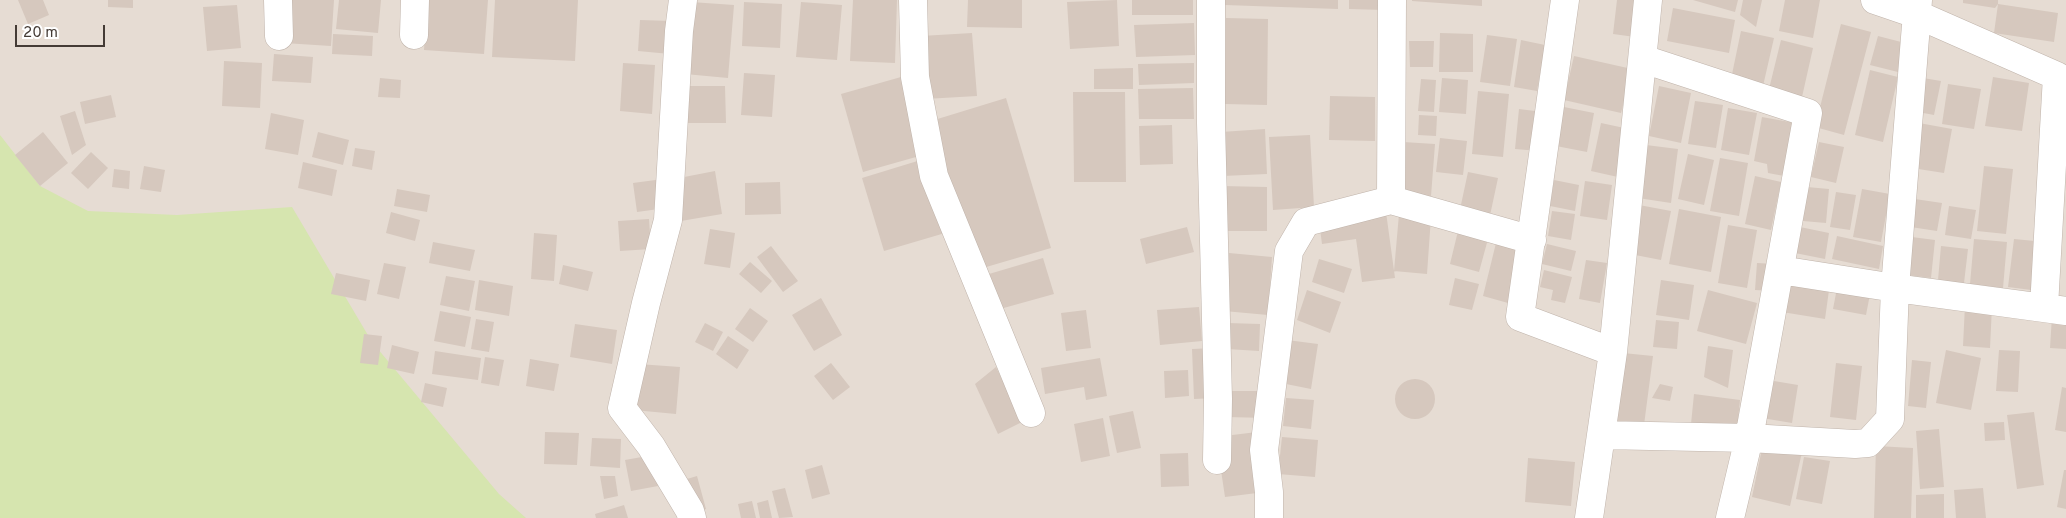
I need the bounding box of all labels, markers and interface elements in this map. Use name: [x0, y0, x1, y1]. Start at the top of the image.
scale bar: [18, 15, 108, 47]
text: 20 m: [23, 24, 58, 43]

